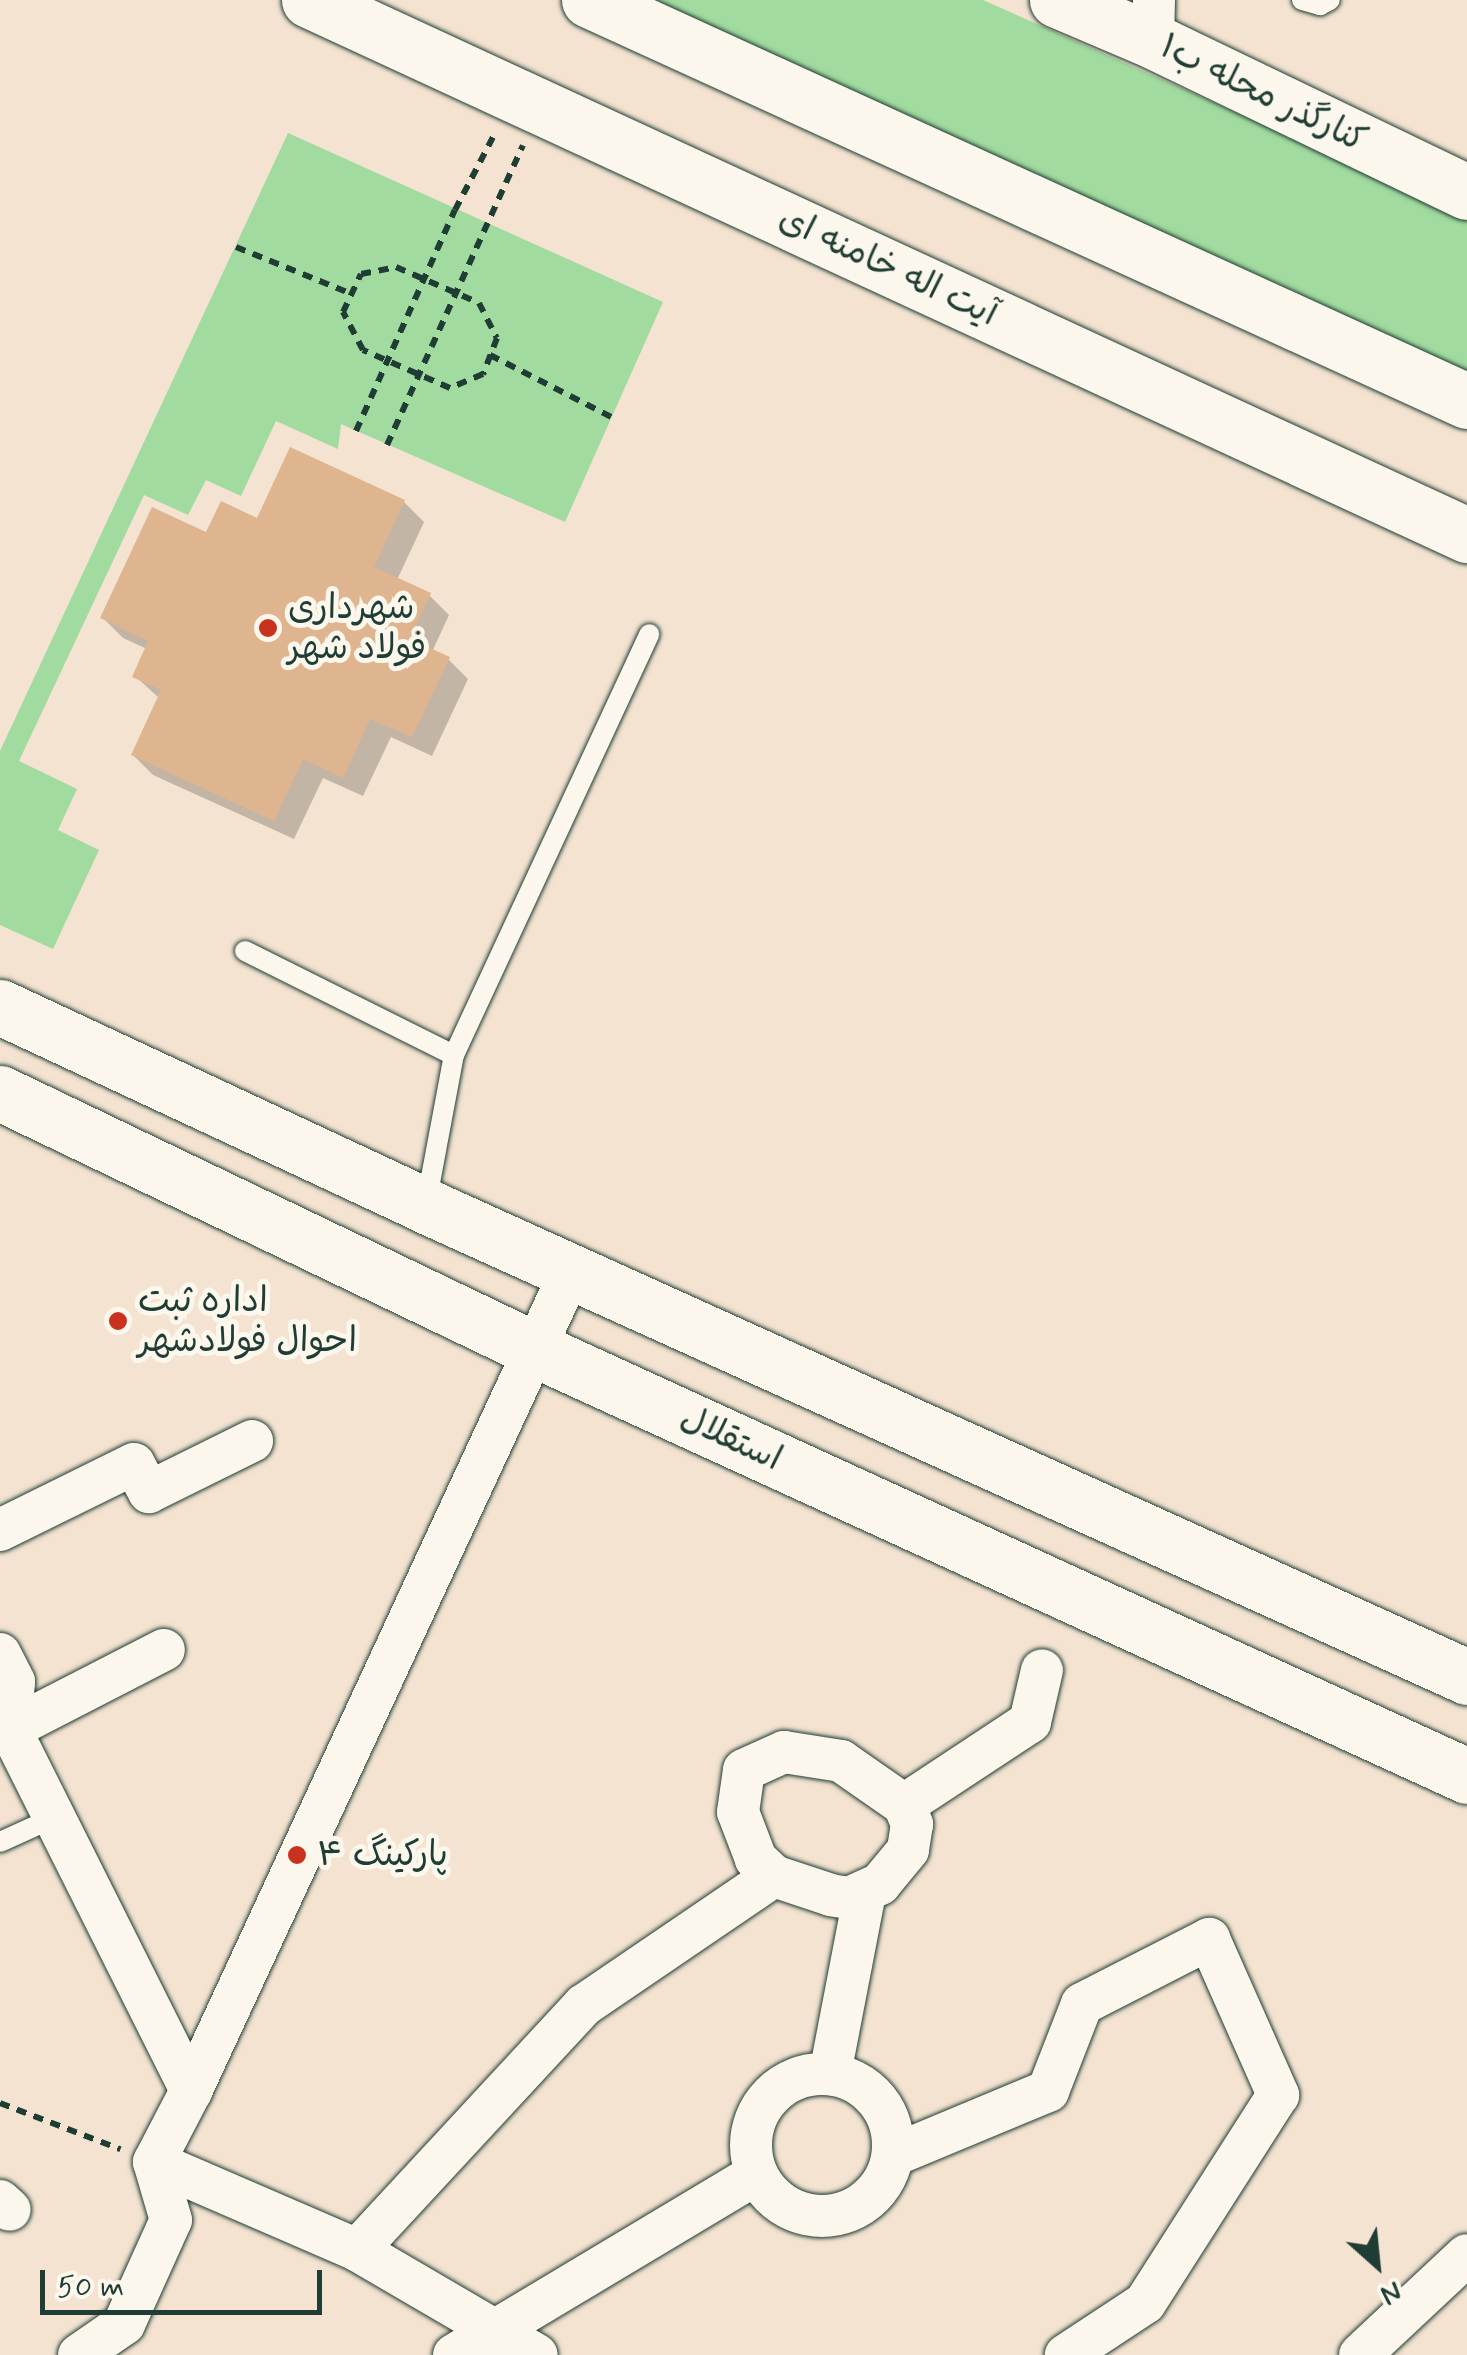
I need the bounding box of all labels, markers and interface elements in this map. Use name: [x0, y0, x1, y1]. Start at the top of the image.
street label: کنارگذر محله ب۱: [1153, 26, 1373, 162]
street label: آیت اله خامنه ای: [772, 198, 1004, 336]
place label: شهرداری فولاد شهر: [288, 587, 426, 669]
marker: شهرداری فولاد شهر: [257, 617, 279, 639]
place label: اداره ثبت احوال فولادشهر: [138, 1280, 357, 1362]
marker: اداره ثبت احوال فولادشهر: [107, 1310, 129, 1332]
street label: استقلال: [674, 1397, 788, 1481]
place label: پارکینگ ۴: [317, 1834, 448, 1876]
marker: پارکینگ ۴: [286, 1844, 308, 1866]
north arrow: [1327, 2215, 1427, 2315]
scale bar: [45, 2250, 328, 2312]
text: 50 m: [57, 2268, 124, 2307]
text: N: [1374, 2271, 1408, 2313]

